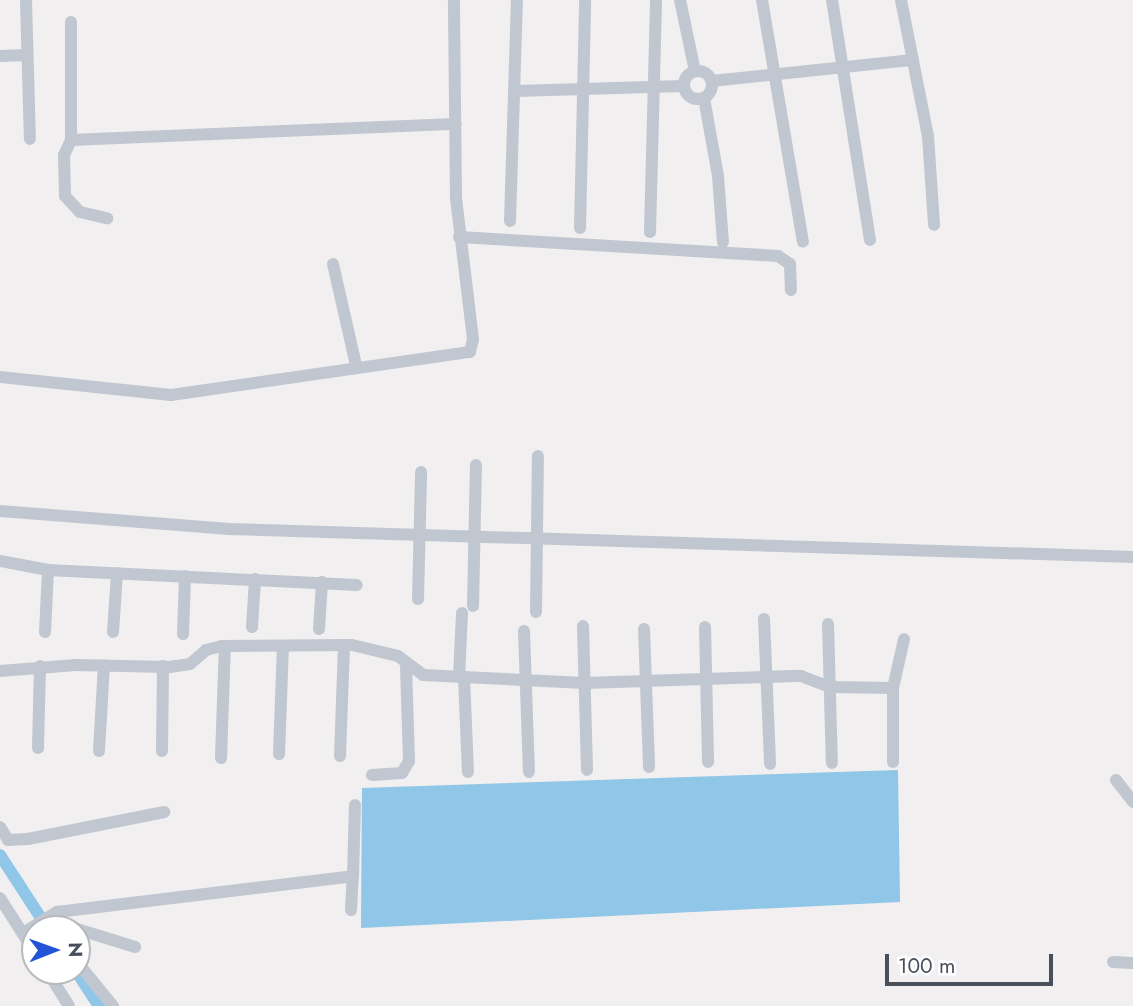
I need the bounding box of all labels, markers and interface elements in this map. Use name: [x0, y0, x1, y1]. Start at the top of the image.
north arrow: [21, 915, 91, 985]
scale bar: [888, 940, 1056, 984]
text: N: [62, 942, 89, 957]
text: 100 m: [898, 951, 955, 981]

